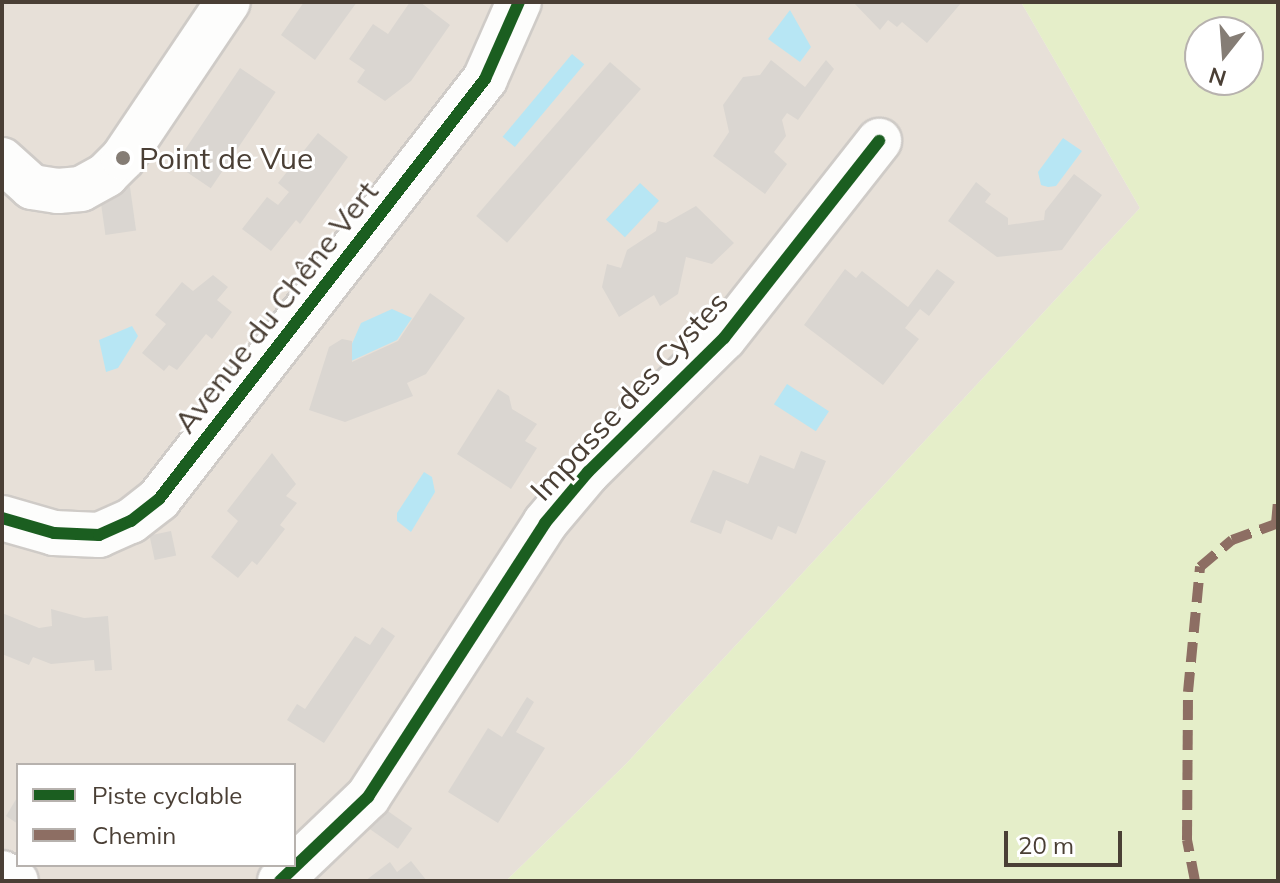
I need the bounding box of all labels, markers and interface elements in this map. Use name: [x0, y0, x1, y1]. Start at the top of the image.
north arrow: [1184, 16, 1264, 96]
text: N: [1206, 61, 1230, 93]
place label: Point de Vue: [139, 140, 313, 176]
marker: Point de Vue: [114, 149, 132, 167]
street label: Avenue du Chêne Vert: [167, 174, 385, 440]
street label: Impasse des Cystes: [523, 284, 735, 508]
legend: [16, 763, 296, 867]
text: Piste cyclable: [92, 780, 242, 810]
scale bar: [1008, 815, 1126, 865]
text: Chemin: [92, 820, 176, 850]
text: 20 m: [1018, 830, 1074, 860]

